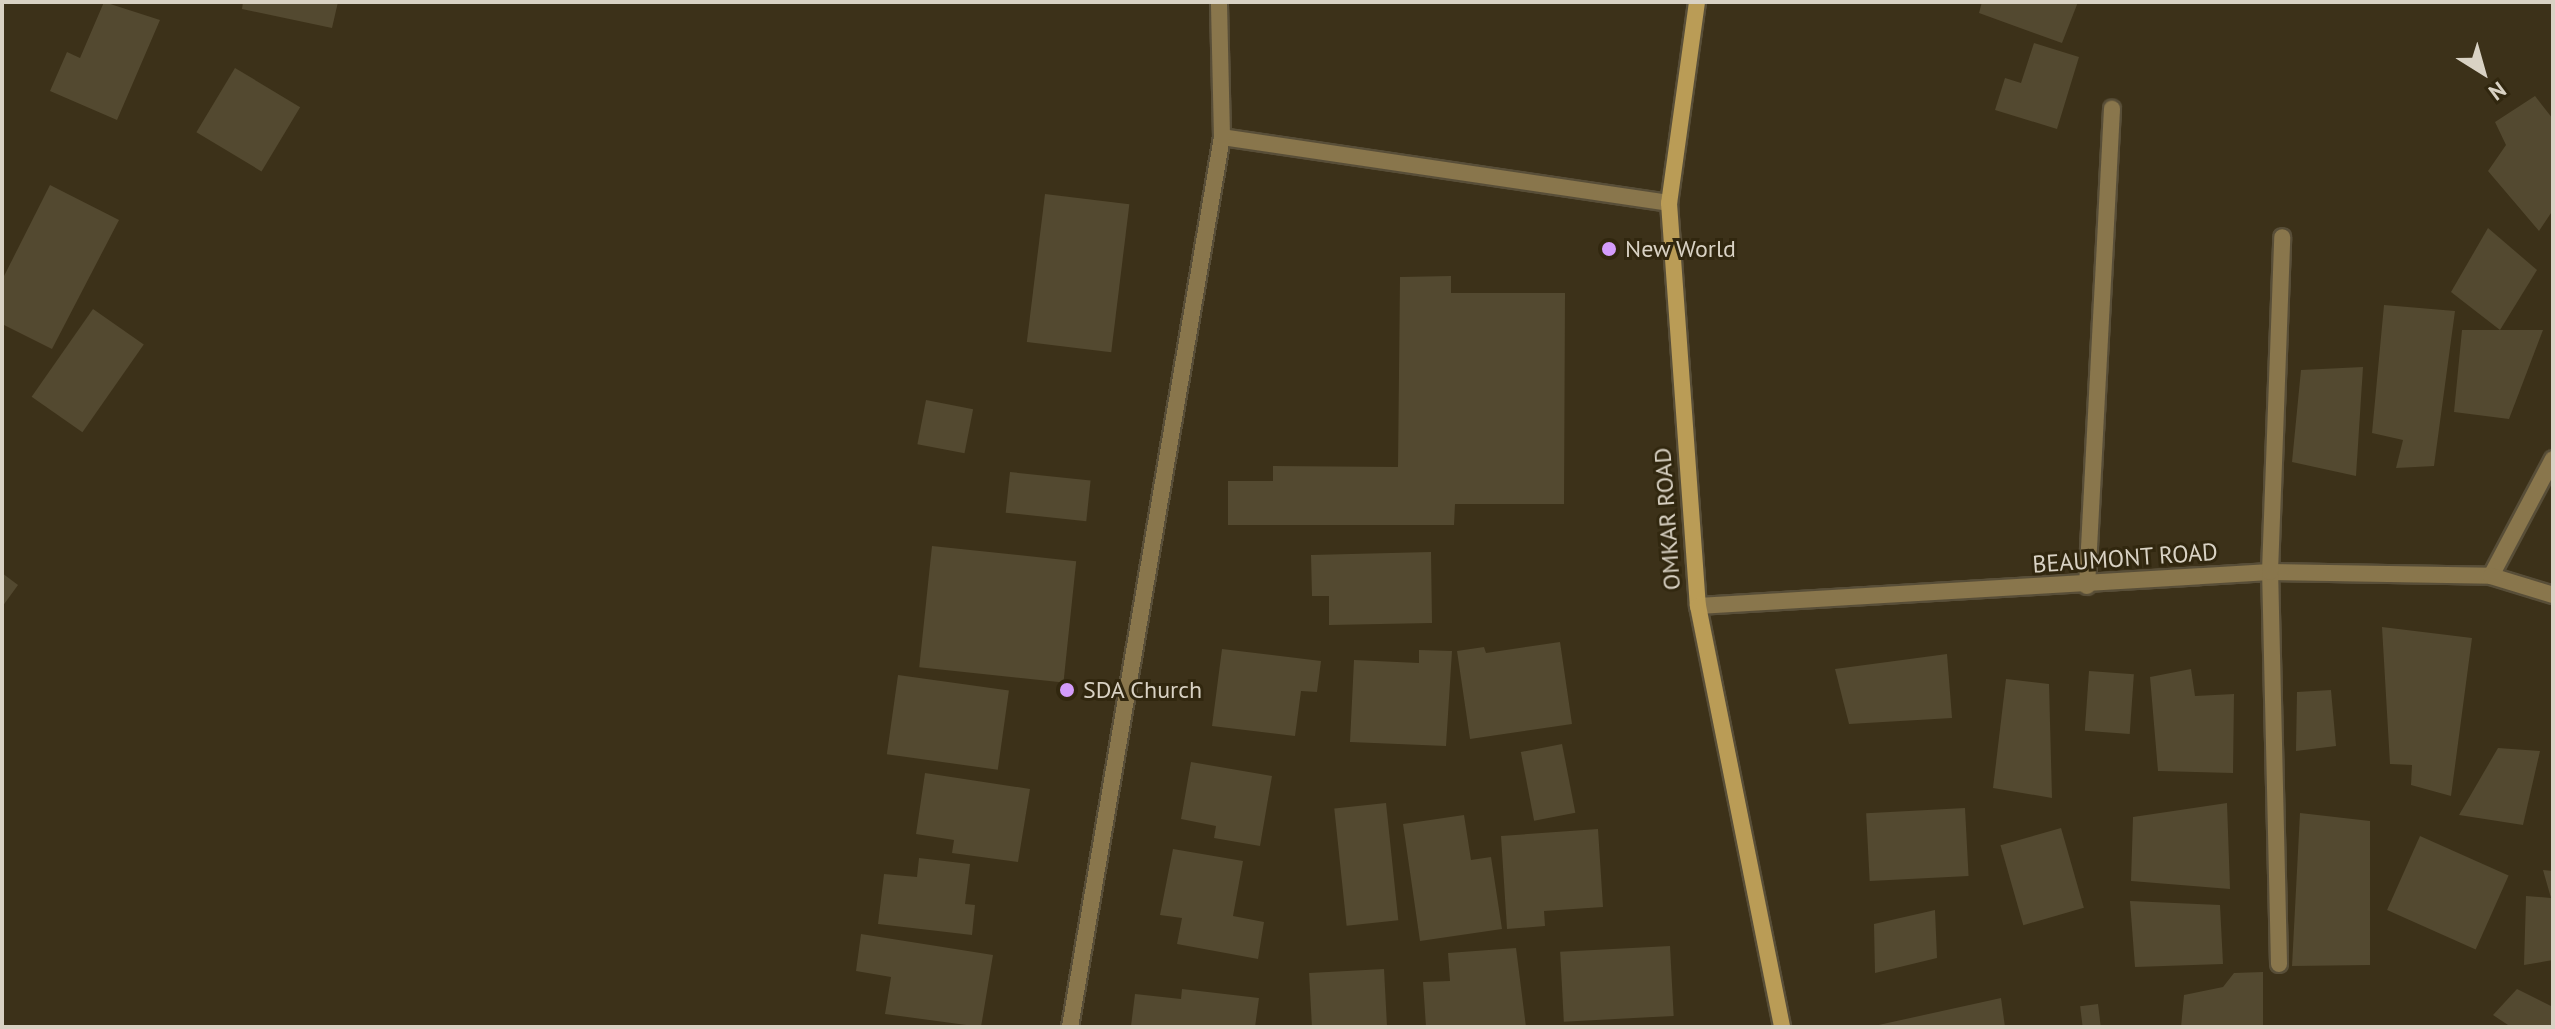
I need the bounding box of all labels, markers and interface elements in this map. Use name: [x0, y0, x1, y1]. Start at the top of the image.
north arrow: [2443, 32, 2523, 112]
text: N: [2483, 76, 2512, 107]
place label: New World: [1625, 235, 1737, 263]
marker: New World: [1600, 240, 1618, 258]
street label: OMKAR ROAD: [1648, 447, 1686, 591]
street label: BEAUMONT ROAD: [2031, 537, 2219, 579]
place label: SDA Church: [1083, 676, 1203, 704]
marker: SDA Church: [1058, 681, 1076, 699]

